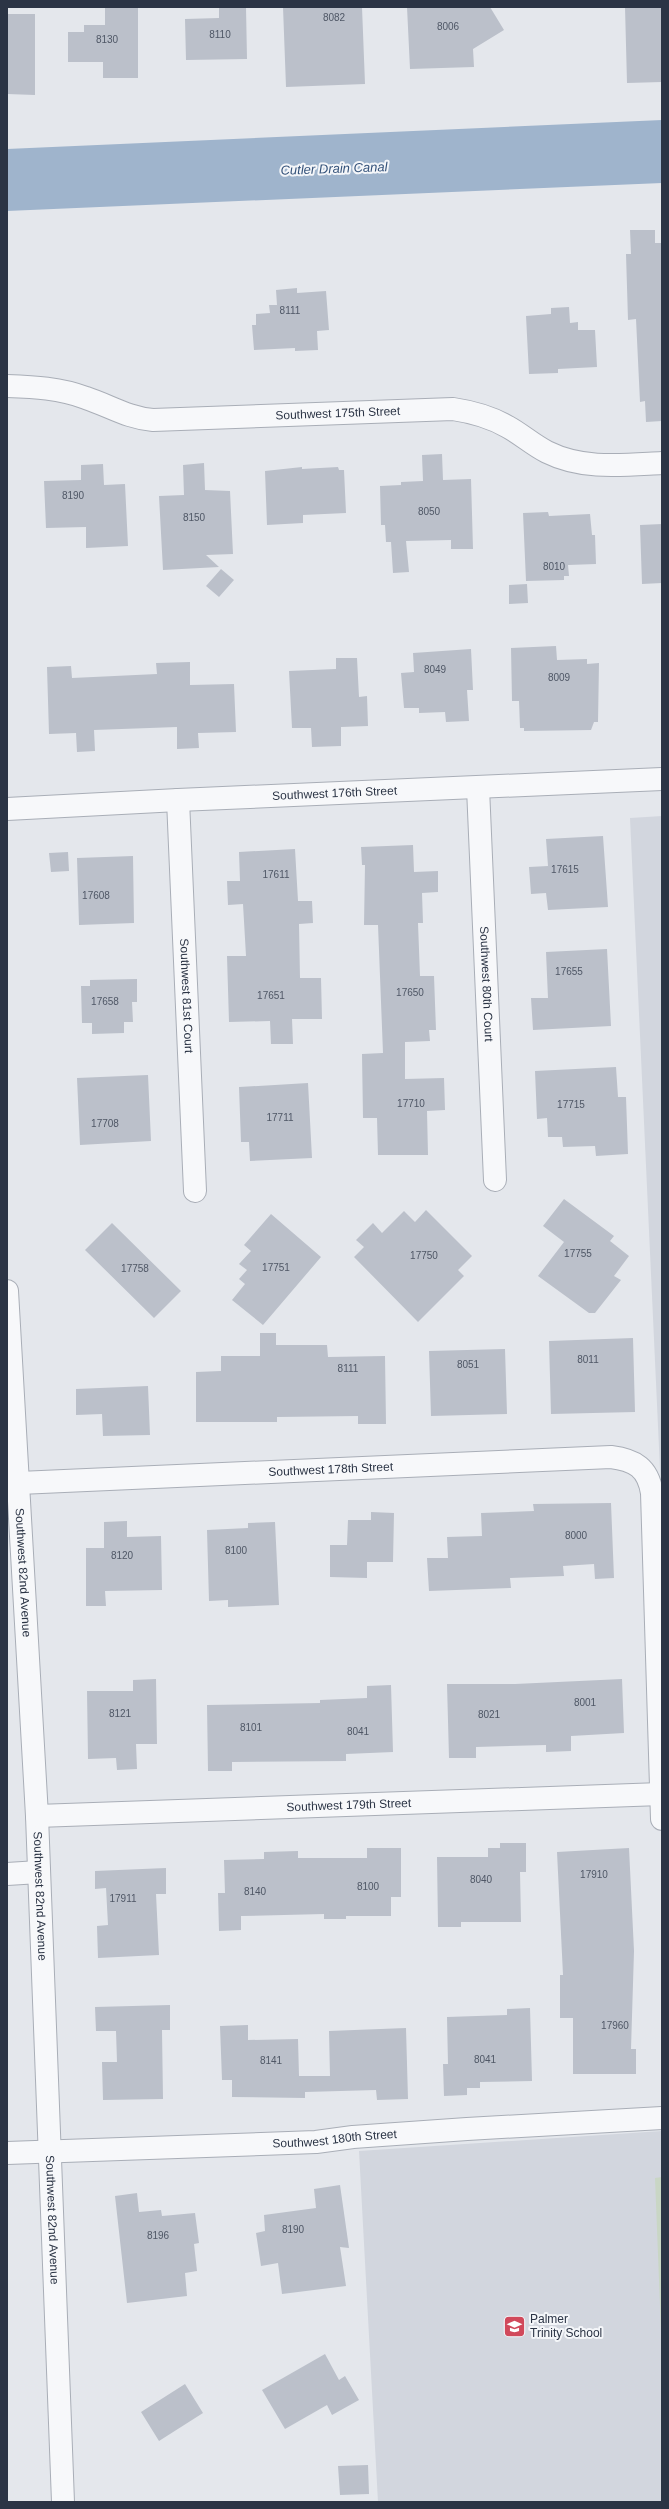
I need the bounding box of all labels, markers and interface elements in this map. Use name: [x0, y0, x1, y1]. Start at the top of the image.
house number: 8082: [323, 12, 346, 23]
house number: 8006: [437, 21, 460, 32]
house number: 8110: [209, 29, 231, 40]
house number: 8130: [96, 34, 119, 45]
water label: Cutler Drain Canal: [280, 159, 389, 178]
house number: 8111: [280, 305, 301, 316]
street label: Southwest 175th Street: [275, 404, 401, 423]
house number: 8190: [62, 490, 85, 501]
house number: 8050: [418, 506, 441, 517]
house number: 8150: [183, 512, 206, 523]
house number: 8010: [543, 561, 566, 572]
house number: 8049: [424, 664, 447, 675]
house number: 8009: [548, 672, 571, 683]
street label: Southwest 176th Street: [272, 783, 398, 803]
house number: 17615: [551, 864, 579, 875]
house number: 17611: [262, 869, 290, 880]
house number: 17608: [82, 890, 110, 901]
street label: Southwest 80th Court: [477, 926, 496, 1043]
street label: Southwest 81st Court: [177, 938, 196, 1054]
house number: 17655: [555, 966, 583, 977]
house number: 17650: [396, 987, 424, 998]
house number: 17651: [257, 990, 285, 1001]
house number: 17658: [91, 996, 119, 1007]
house number: 17710: [397, 1098, 425, 1109]
house number: 17715: [557, 1099, 585, 1110]
house number: 17711: [266, 1112, 294, 1123]
house number: 17708: [91, 1118, 119, 1129]
house number: 17755: [564, 1248, 592, 1259]
house number: 17750: [410, 1250, 438, 1261]
house number: 17751: [262, 1262, 290, 1273]
house number: 17758: [121, 1263, 149, 1274]
house number: 8011: [577, 1354, 599, 1365]
house number: 8051: [457, 1359, 480, 1370]
house number: 8111: [338, 1363, 359, 1374]
street label: Southwest 178th Street: [268, 1460, 394, 1479]
street label: Southwest 82nd Avenue: [12, 1508, 34, 1638]
house number: 8000: [565, 1530, 588, 1541]
house number: 8100: [225, 1545, 248, 1556]
house number: 8120: [111, 1550, 134, 1561]
house number: 8001: [574, 1697, 597, 1708]
house number: 8121: [109, 1708, 132, 1719]
house number: 8021: [478, 1709, 501, 1720]
house number: 8101: [240, 1722, 263, 1733]
house number: 8041: [347, 1726, 370, 1737]
street label: Southwest 179th Street: [286, 1796, 412, 1814]
street label: Southwest 82nd Avenue: [31, 1831, 49, 1961]
house number: 17910: [580, 1869, 608, 1880]
house number: 8040: [470, 1874, 493, 1885]
house number: 8100: [357, 1881, 380, 1892]
house number: 8140: [244, 1886, 267, 1897]
house number: 17911: [109, 1893, 137, 1904]
house number: 17960: [601, 2020, 629, 2031]
house number: 8041: [474, 2054, 497, 2065]
house number: 8141: [260, 2055, 283, 2066]
street label: Southwest 180th Street: [272, 2127, 398, 2151]
street label: Southwest 82nd Avenue: [43, 2155, 62, 2285]
house number: 8190: [282, 2224, 305, 2235]
house number: 8196: [147, 2230, 170, 2241]
place label: Palmer Trinity School: [530, 2312, 602, 2340]
school or university icon: Palmer Trinity School: [502, 2313, 528, 2339]

